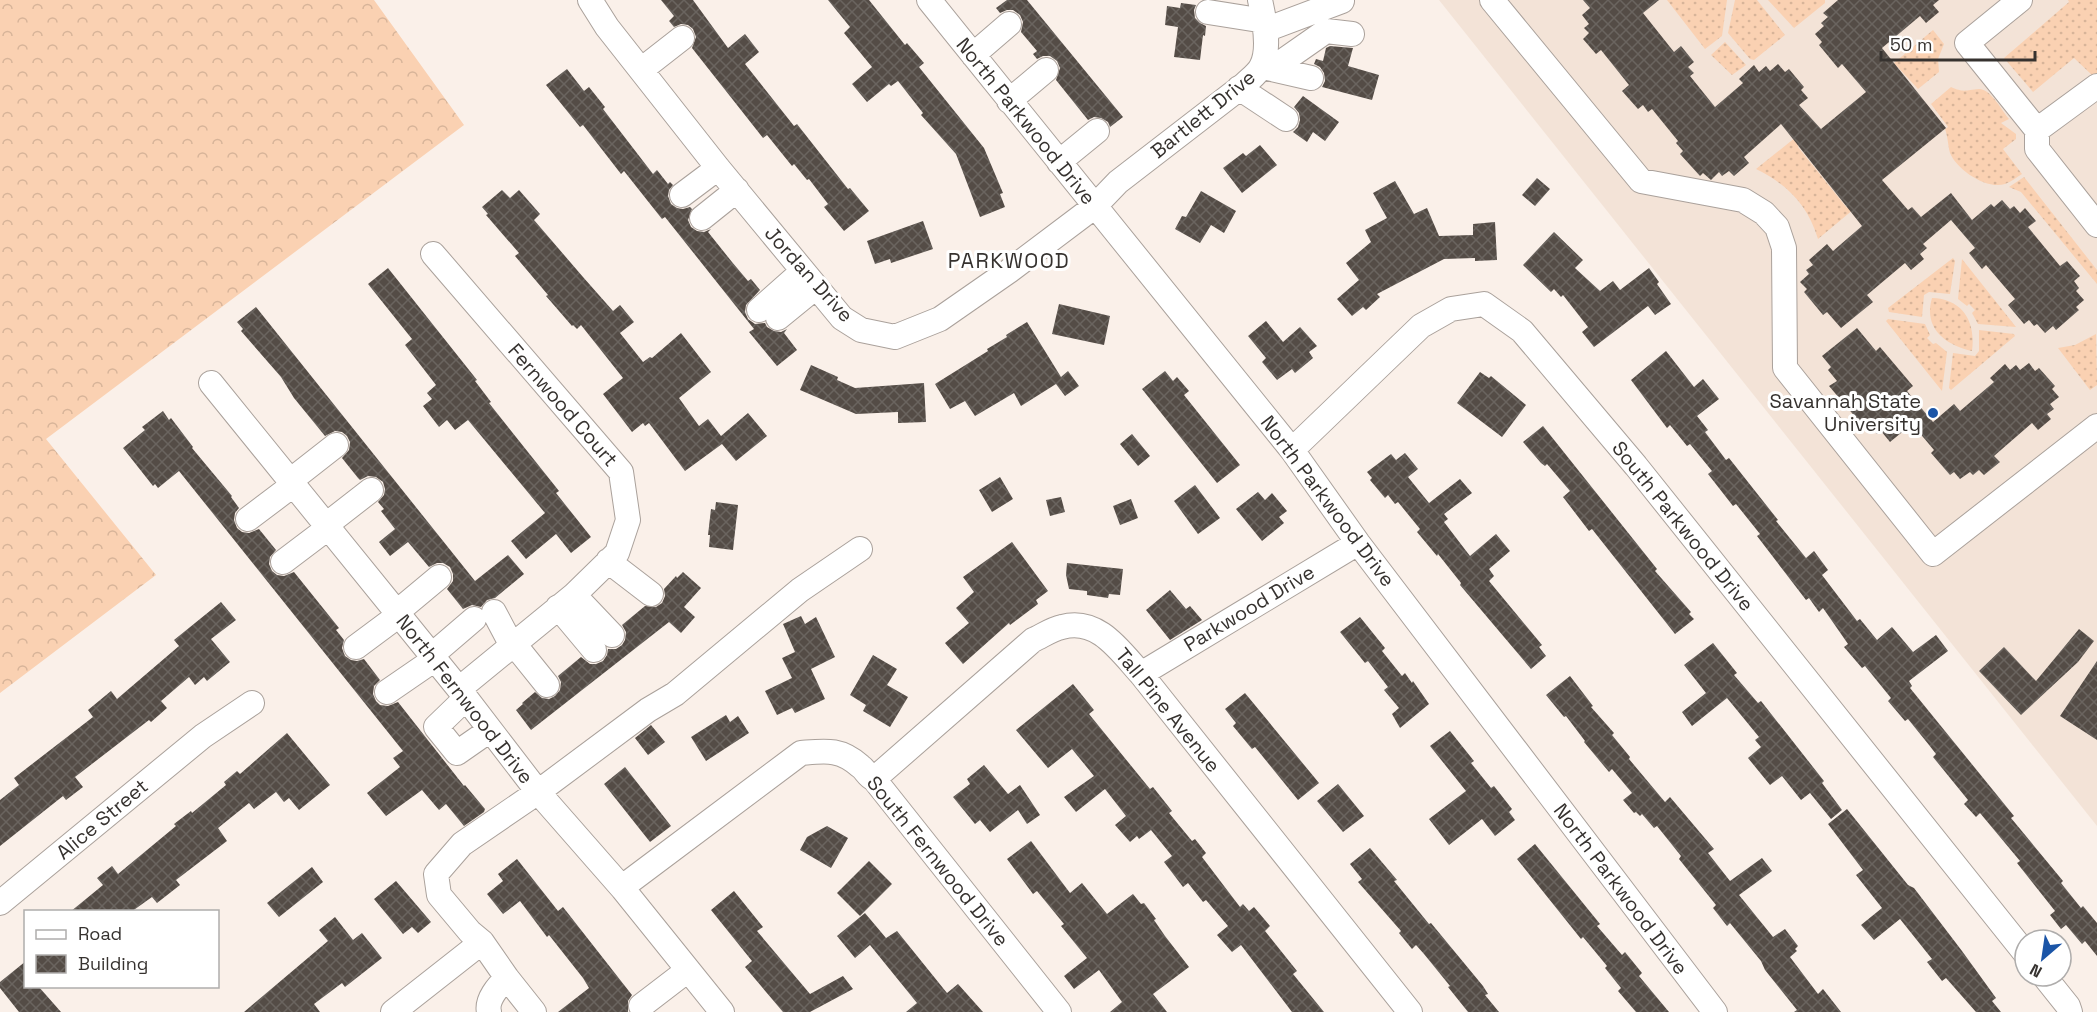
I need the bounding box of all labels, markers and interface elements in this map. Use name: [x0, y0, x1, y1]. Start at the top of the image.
scale bar: [1881, 24, 2036, 62]
street label: North Parkwood Drive: [950, 32, 1102, 210]
text: 50 m: [1890, 33, 1932, 56]
street label: Bartlett Drive: [1146, 64, 1260, 164]
street label: Jordan Drive: [759, 220, 859, 328]
district label: PARKWOOD: [948, 247, 1070, 274]
street label: Fernwood Court: [502, 338, 624, 472]
place label: Savannah State University: [1769, 388, 1921, 437]
marker: Savannah State University: [1926, 406, 1940, 420]
street label: North Parkwood Drive: [1255, 410, 1401, 592]
street label: South Parkwood Drive: [1606, 436, 1760, 616]
street label: Parkwood Drive: [1179, 559, 1319, 657]
street label: North Fernwood Drive: [391, 609, 539, 789]
street label: Tall Pine Avenue: [1110, 642, 1226, 778]
street label: South Fernwood Drive: [861, 770, 1015, 952]
street label: Alice Street: [51, 773, 153, 865]
street label: North Parkwood Drive: [1548, 798, 1694, 980]
legend: [24, 910, 219, 988]
text: Road: [78, 922, 122, 945]
north arrow: [2013, 928, 2073, 988]
text: Building: [78, 952, 148, 975]
text: N: [2026, 959, 2046, 982]

